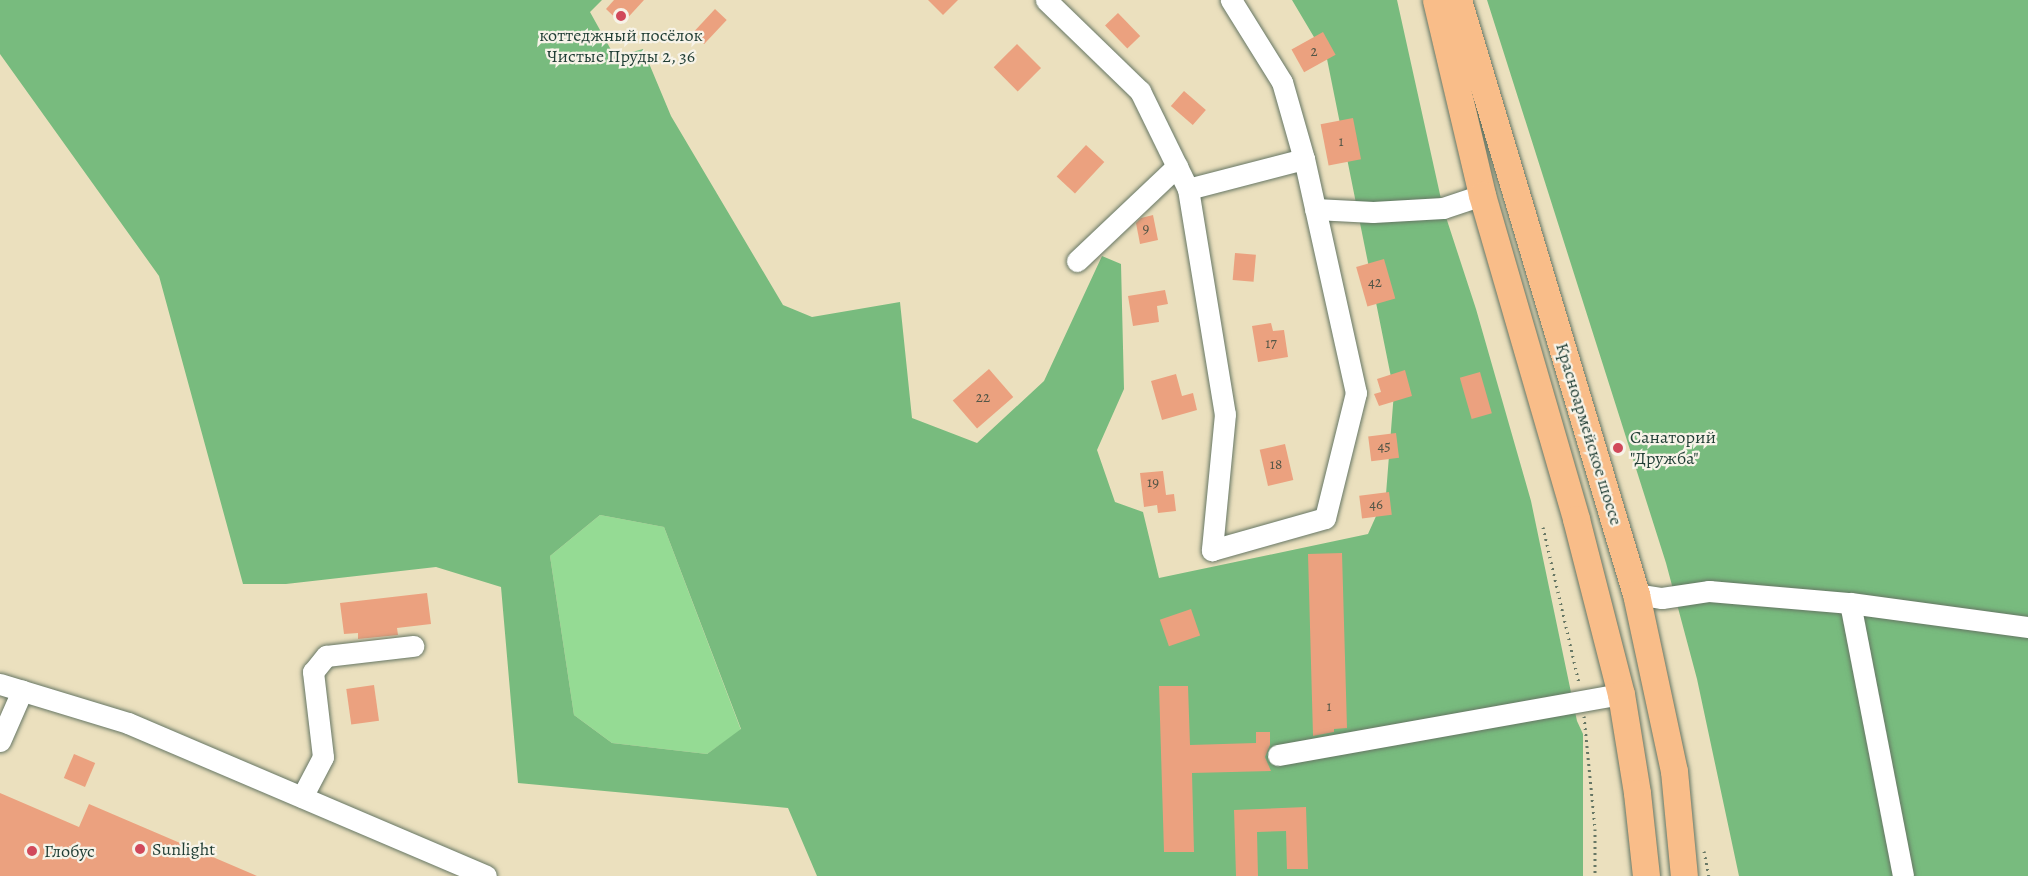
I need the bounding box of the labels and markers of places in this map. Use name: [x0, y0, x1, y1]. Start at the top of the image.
marker: коттеджный посёлок Чистые Пруды 2, 36: [614, 9, 628, 23]
place label: коттеджный посёлок Чистые Пруды 2, 36: [539, 25, 703, 68]
place label: Санаторий "Дружба": [1630, 427, 1716, 470]
marker: Санаторий "Дружба": [1611, 441, 1625, 455]
place label: Sunlight: [152, 838, 215, 860]
place label: Глобус: [44, 840, 95, 862]
marker: Sunlight: [133, 842, 147, 856]
marker: Глобус: [25, 844, 39, 858]

